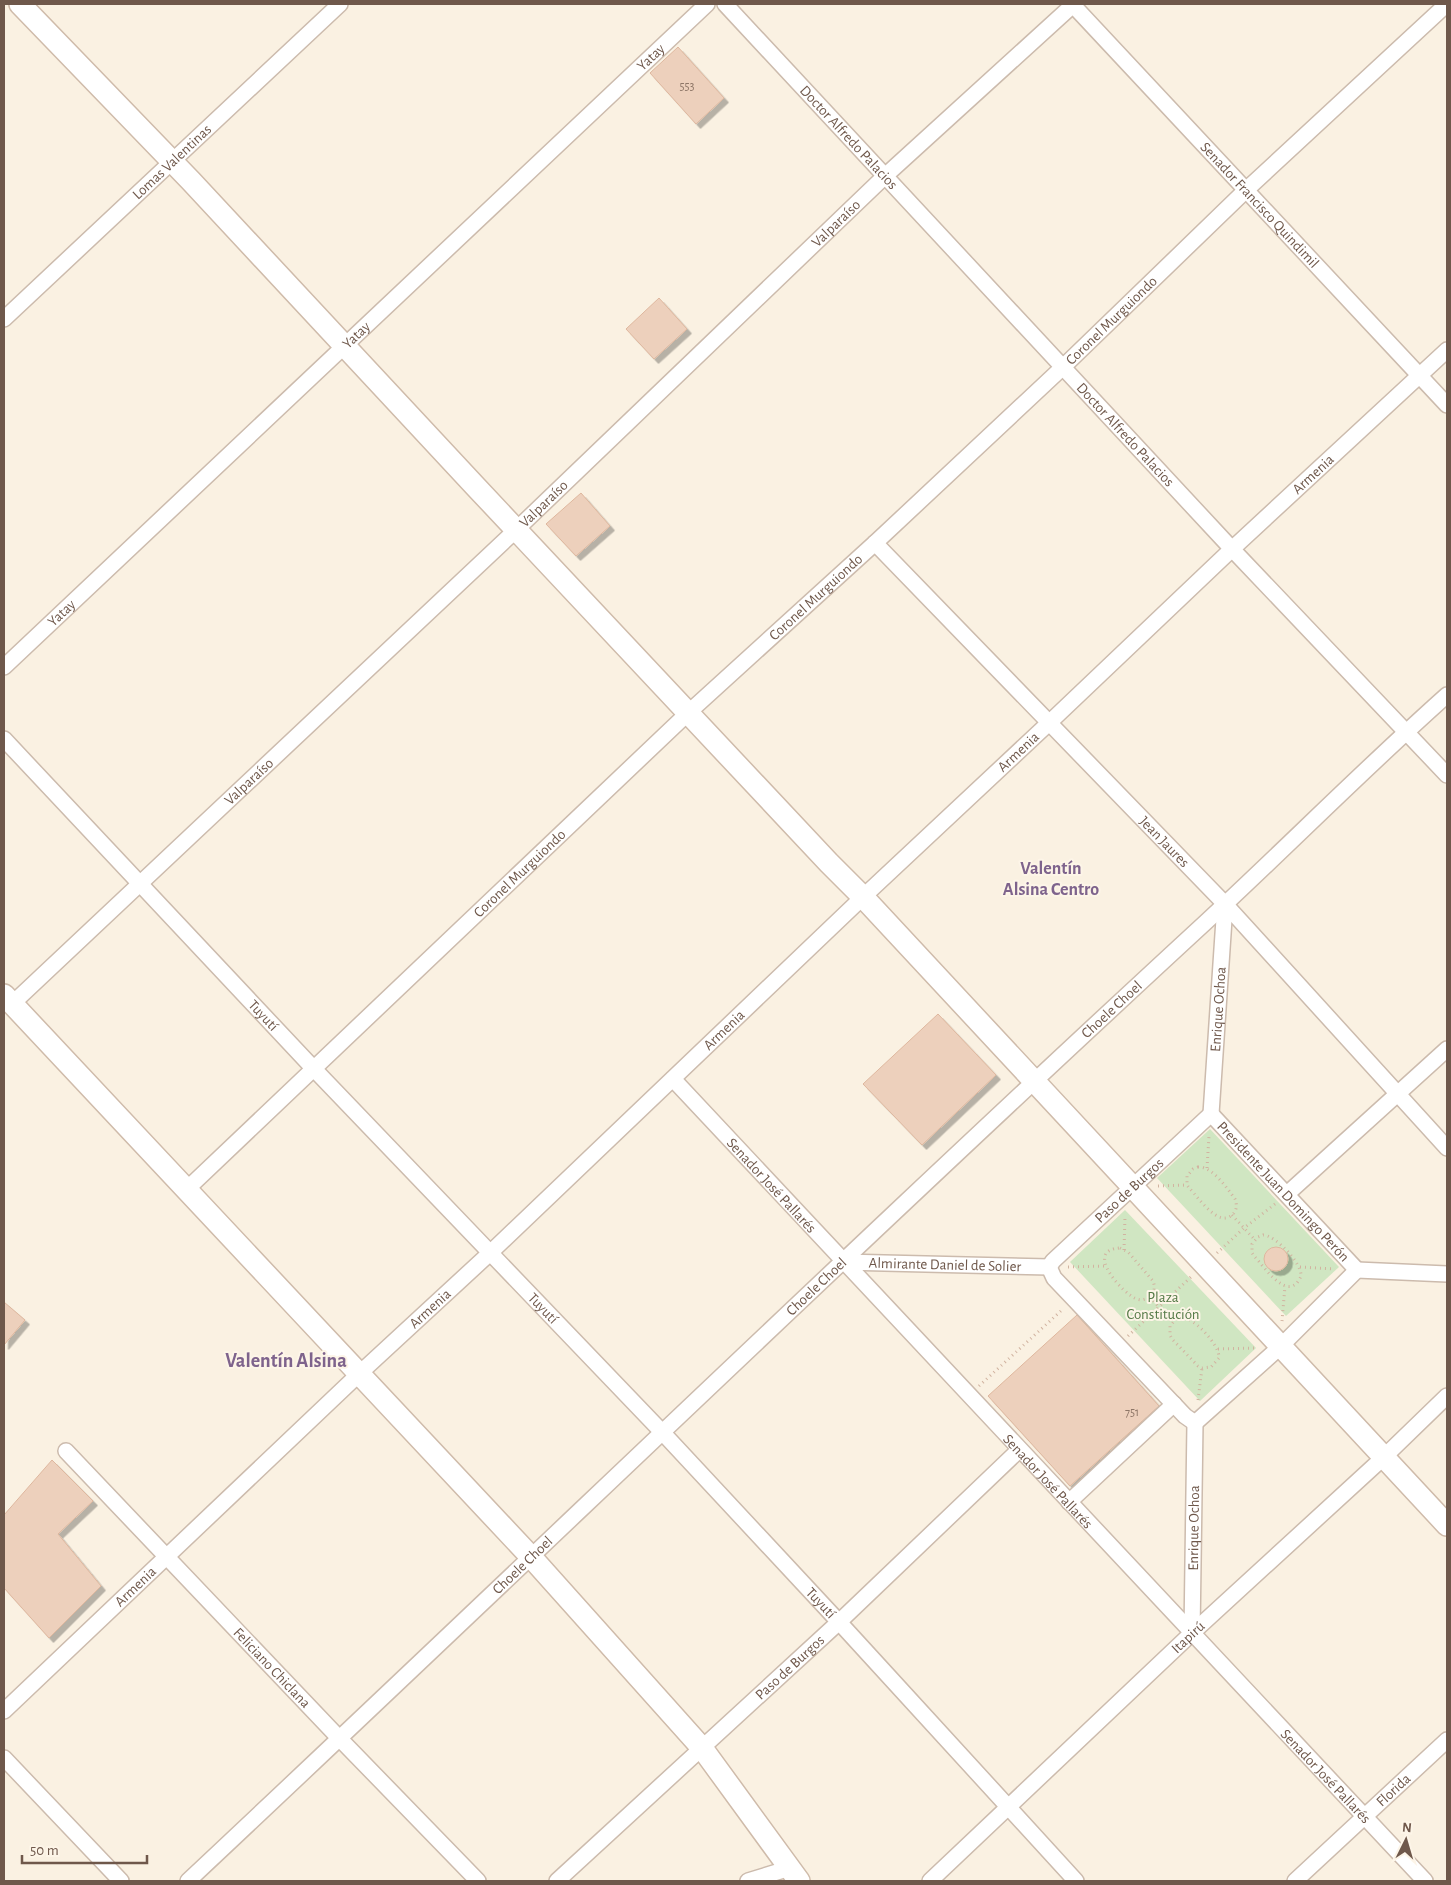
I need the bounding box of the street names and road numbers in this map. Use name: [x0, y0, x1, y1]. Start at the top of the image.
street label: Yatay: [634, 41, 668, 74]
street label: Doctor Alfredo Palacios: [797, 83, 900, 192]
street label: Lomas Valentinas: [130, 122, 214, 202]
street label: Senador Francisco Quindimil: [1197, 139, 1322, 271]
street label: Valparaíso: [809, 197, 863, 250]
street label: Coronel Murguiondo: [1063, 273, 1160, 368]
street label: Yatay: [340, 318, 374, 352]
street label: Doctor Alfredo Palacios: [1073, 380, 1177, 490]
street label: Armenia: [1290, 452, 1337, 497]
street label: Valparaíso: [517, 477, 571, 530]
street label: Coronel Murguiondo: [766, 551, 866, 643]
street label: Yatay: [45, 596, 79, 630]
street label: Armenia: [995, 729, 1042, 775]
street label: Valparaíso: [222, 755, 276, 808]
street label: Jean Jaures: [1136, 814, 1192, 870]
street label: Coronel Murguiondo: [471, 827, 569, 920]
street label: Enrique Ochoa: [1208, 966, 1229, 1052]
street label: Choele Choel: [1079, 978, 1145, 1041]
street label: Tuyutí: [245, 997, 281, 1034]
street label: Armenia: [701, 1007, 748, 1053]
street label: Presidente Juan Domingo Perón: [1214, 1119, 1352, 1265]
street label: Senador José Pallarés: [724, 1135, 819, 1236]
street label: Paso de Burgos: [1092, 1155, 1167, 1226]
street label: Choele Choel: [784, 1255, 850, 1319]
street label: Almirante Daniel de Solier: [868, 1256, 1022, 1274]
street label: Armenia: [407, 1286, 454, 1332]
street label: Tuyutí: [525, 1290, 561, 1327]
street label: Senador José Pallarés: [1000, 1432, 1095, 1532]
street label: Enrique Ochoa: [1186, 1485, 1202, 1571]
street label: Choele Choel: [490, 1534, 556, 1597]
street label: Armenia: [112, 1564, 159, 1610]
street label: Tuyutí: [803, 1585, 839, 1622]
street label: Itapirú: [1169, 1618, 1208, 1656]
street label: Feliciano Chiclana: [230, 1625, 313, 1711]
street label: Paso de Burgos: [753, 1632, 827, 1703]
street label: Senador José Pallarés: [1278, 1726, 1373, 1826]
street label: Florida: [1374, 1771, 1414, 1810]

